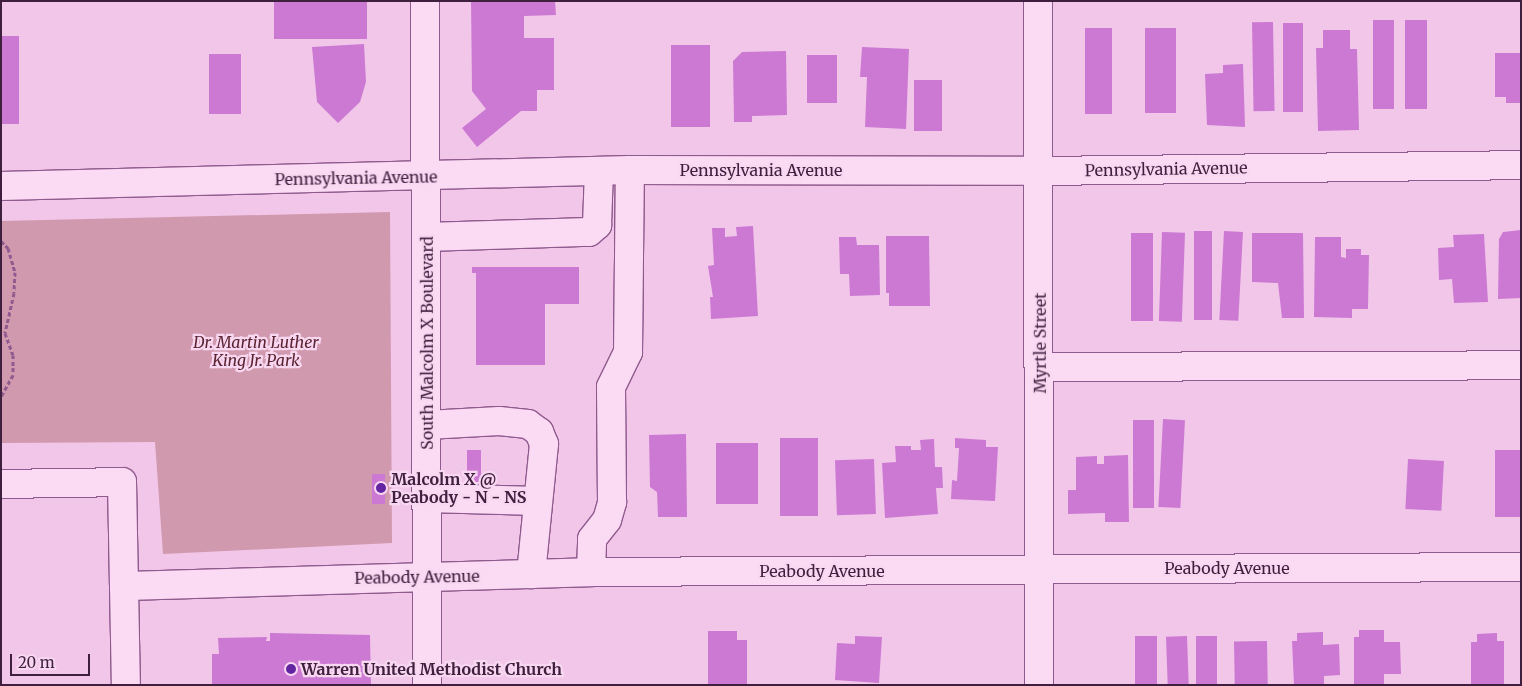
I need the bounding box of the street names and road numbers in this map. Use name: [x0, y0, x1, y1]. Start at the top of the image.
street label: Pennsylvania Avenue: [1084, 158, 1248, 180]
street label: Pennsylvania Avenue: [680, 160, 842, 180]
street label: Pennsylvania Avenue: [274, 167, 438, 189]
street label: South Malcolm X Boulevard: [417, 236, 437, 450]
street label: Myrtle Street: [1030, 293, 1050, 393]
street label: Peabody Avenue: [1164, 558, 1290, 578]
street label: Peabody Avenue: [759, 561, 885, 581]
street label: Peabody Avenue: [354, 566, 480, 588]

